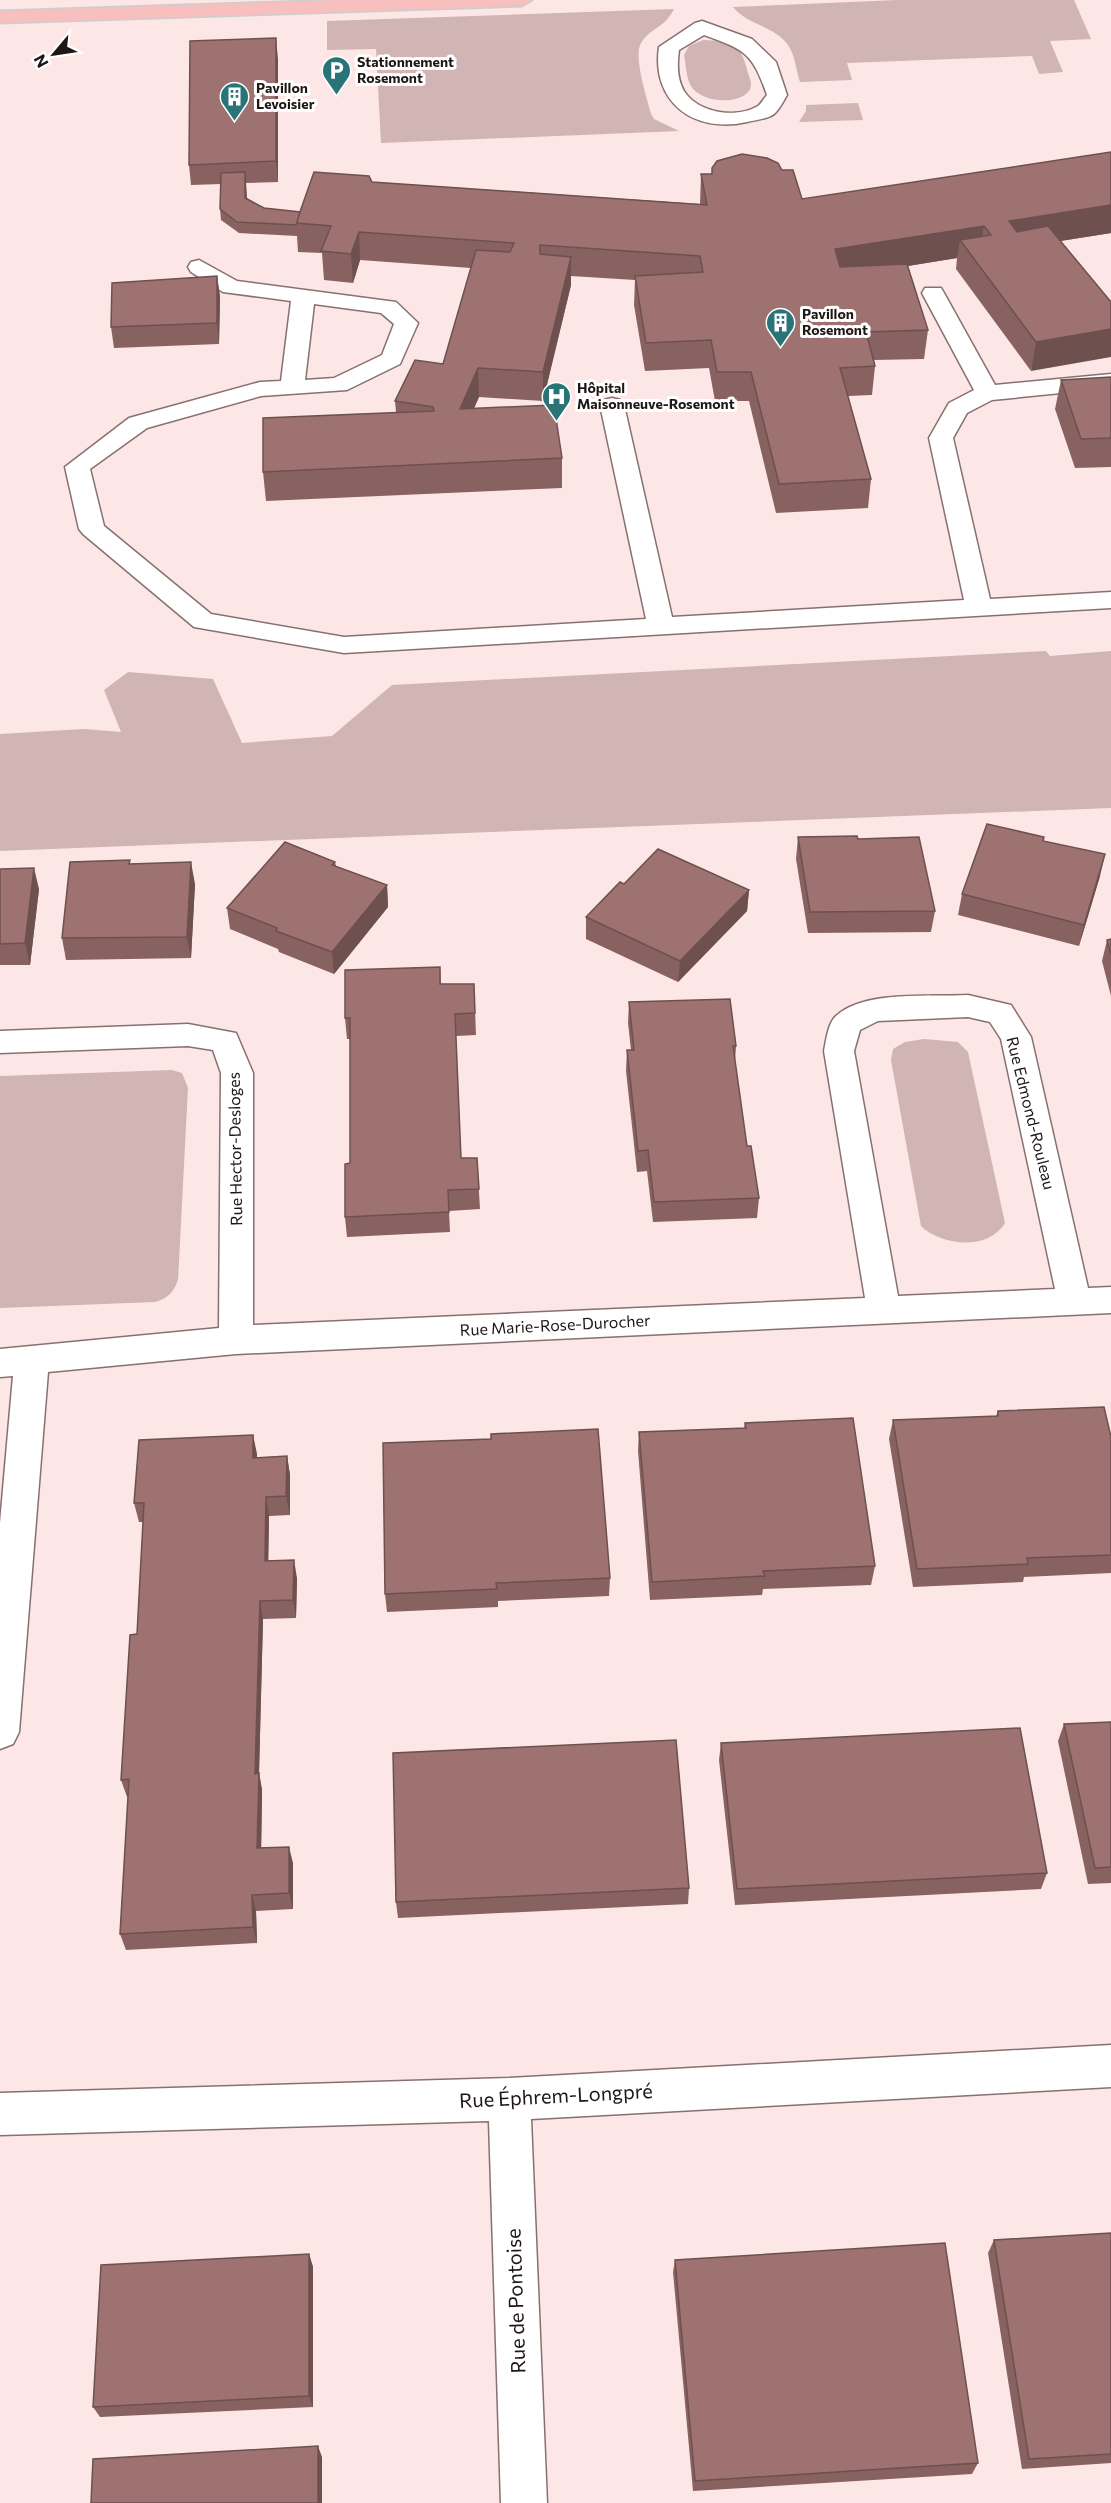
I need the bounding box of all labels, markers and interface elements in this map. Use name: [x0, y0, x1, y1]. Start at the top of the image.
north arrow: [24, 24, 84, 84]
text: N: [29, 52, 52, 71]
place label: Stationnement Rosemont: [357, 53, 454, 86]
parking icon: Stationnement Rosemont: [320, 54, 352, 96]
place label: Pavillon Levoisier: [256, 79, 315, 112]
building icon: Pavillon Levoisier: [219, 80, 251, 122]
place label: Pavillon Rosemont: [802, 305, 868, 338]
building icon: Pavillon Rosemont: [765, 306, 797, 348]
place label: Hôpital Maisonneuve-Rosemont: [577, 379, 735, 412]
hospital icon: Hôpital Maisonneuve-Rosemont: [540, 380, 572, 422]
street label: Rue Edmond-Rouleau: [1003, 1034, 1060, 1191]
street label: Rue Hector-Desloges: [224, 1072, 245, 1226]
street label: Rue Marie-Rose-Durocher: [459, 1310, 651, 1339]
street label: Rue Éphrem-Longpré: [459, 2078, 653, 2112]
street label: Rue de Pontoise: [500, 2228, 530, 2374]

